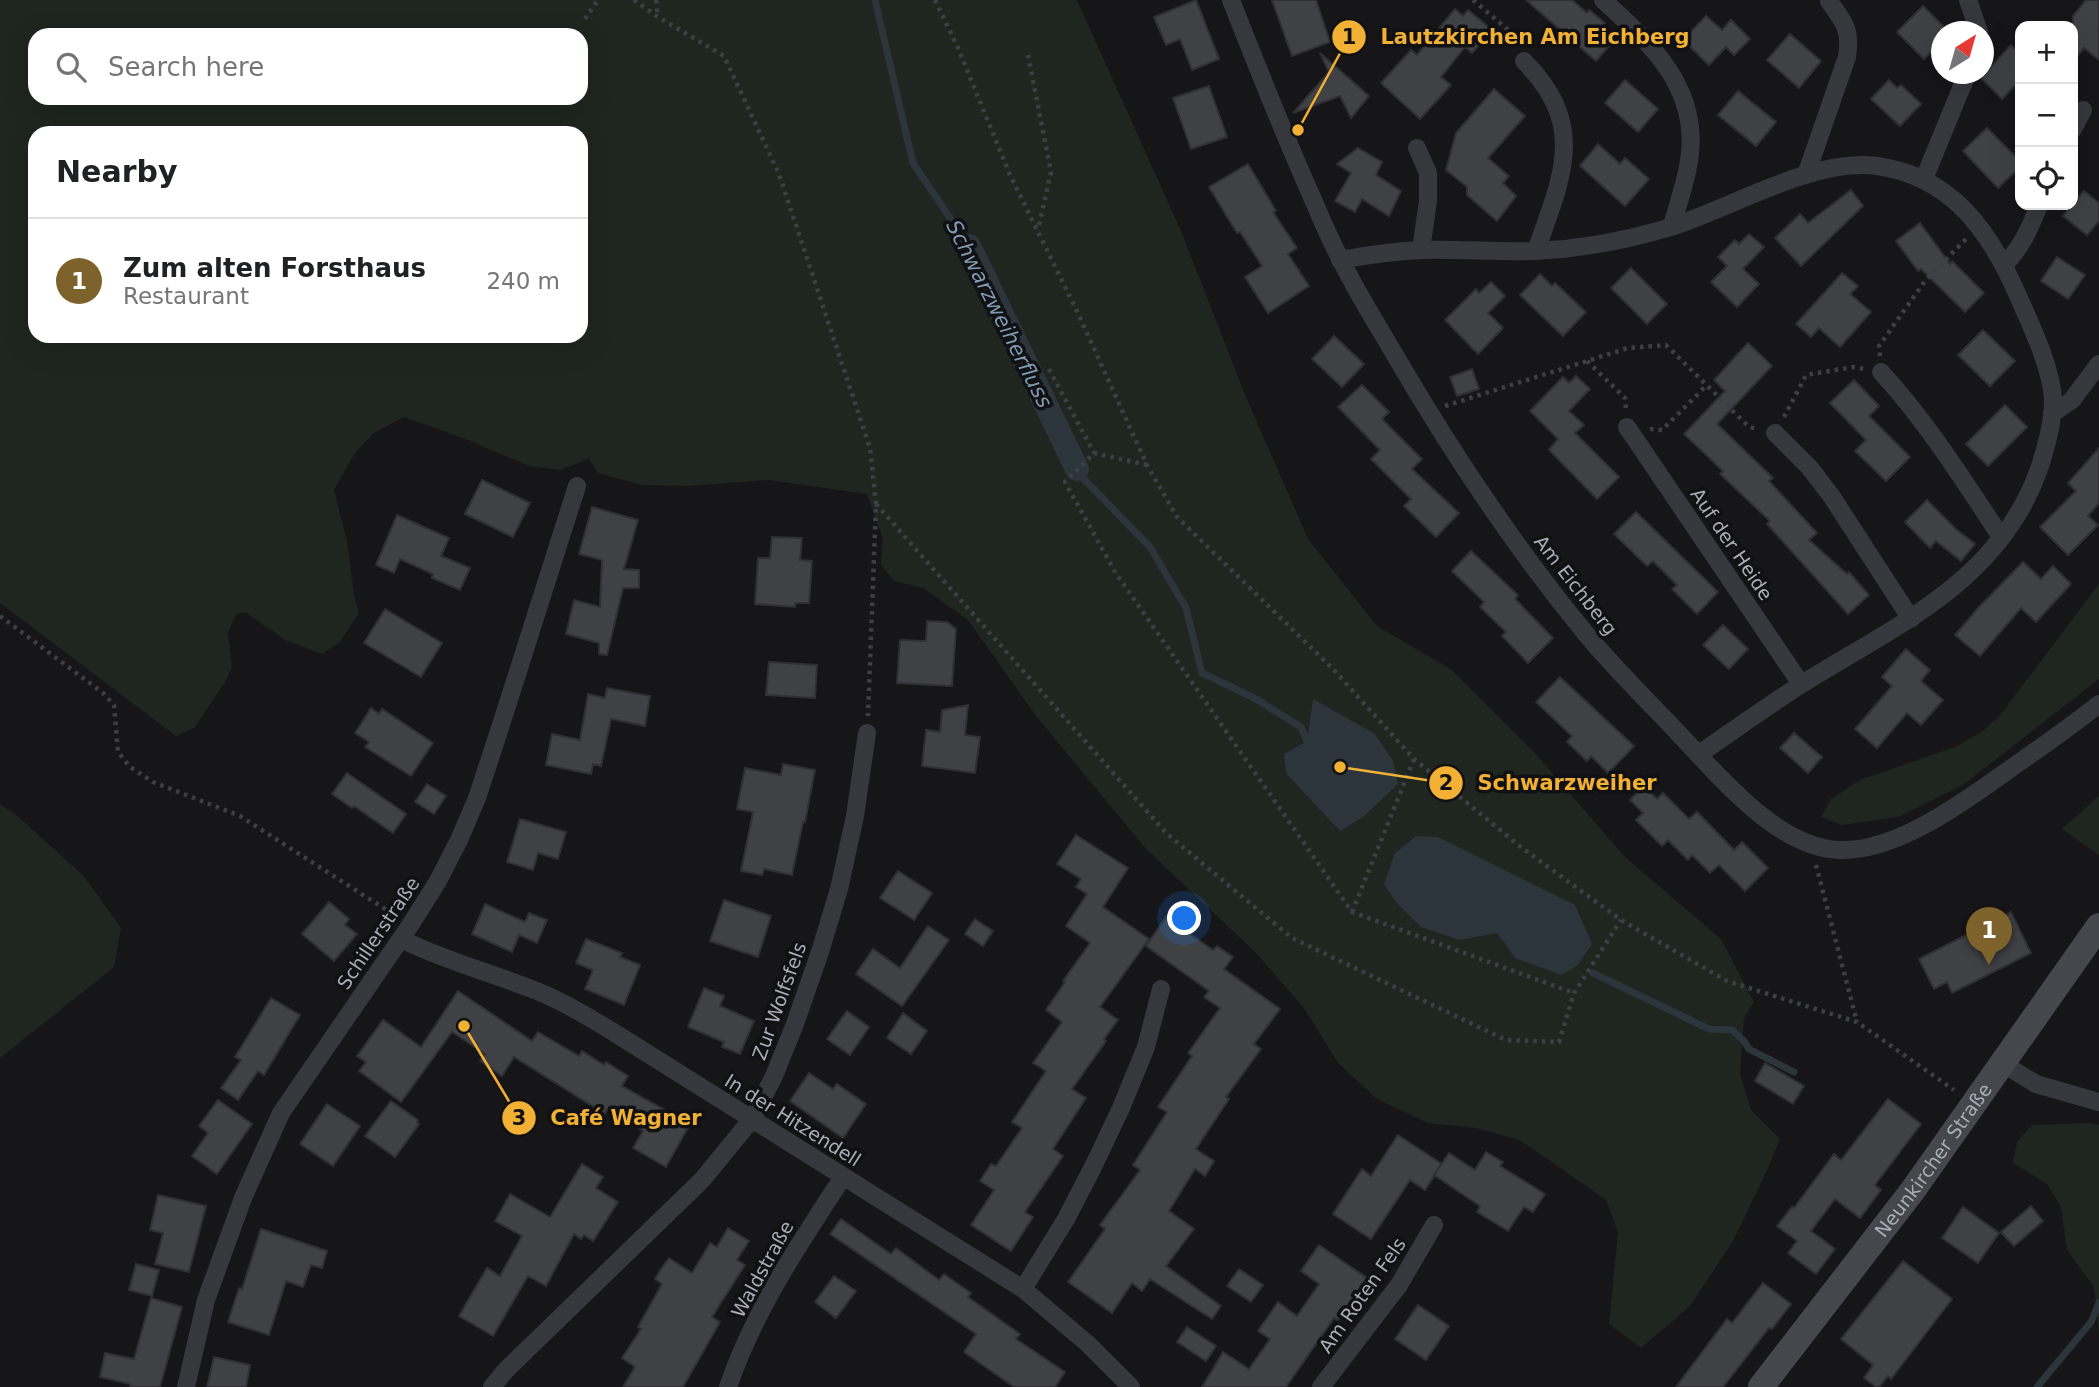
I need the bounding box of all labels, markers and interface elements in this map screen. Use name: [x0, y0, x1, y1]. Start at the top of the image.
callout: Lautzkirchen Am Eichberg: [1332, 16, 1704, 58]
north arrow: [1931, 21, 1994, 84]
map controls: [2015, 21, 2078, 210]
button: +: [2015, 21, 2078, 84]
text: 1: [1342, 25, 1356, 49]
text: Lautzkirchen Am Eichberg: [1380, 25, 1690, 49]
search box: [28, 28, 588, 105]
icon: search: [52, 48, 90, 86]
text: Search here: [108, 52, 264, 82]
button: −: [2015, 84, 2078, 147]
button: locate: [2015, 147, 2078, 210]
text: Nearby: [56, 154, 178, 189]
water label: Schwarzweiherfluss: [941, 216, 1057, 412]
text: Zum alten Forsthaus: [123, 253, 426, 283]
text: 1: [71, 268, 87, 294]
text: 240 m: [486, 268, 560, 294]
text: Restaurant: [123, 283, 249, 309]
street label: Auf der Heide: [1686, 484, 1778, 604]
street label: Am Eichberg: [1530, 531, 1622, 639]
callout: Schwarzweiher: [1428, 762, 1671, 804]
text: 2: [1439, 771, 1453, 795]
text: Schwarzweiher: [1477, 771, 1657, 795]
street label: Schillerstraße: [332, 873, 424, 993]
your location: [1167, 901, 1201, 935]
pin: 1: [1966, 907, 2012, 965]
street label: Zur Wolfsfels: [748, 939, 810, 1063]
street label: In der Hitzendell: [721, 1069, 865, 1171]
street label: Neunkircher Straße: [1870, 1079, 1996, 1241]
callout: Café Wagner: [501, 1097, 716, 1139]
text: 3: [512, 1106, 526, 1130]
text: Café Wagner: [550, 1106, 702, 1130]
street label: Waldstraße: [726, 1217, 798, 1321]
street label: Am Roten Fels: [1314, 1233, 1410, 1357]

